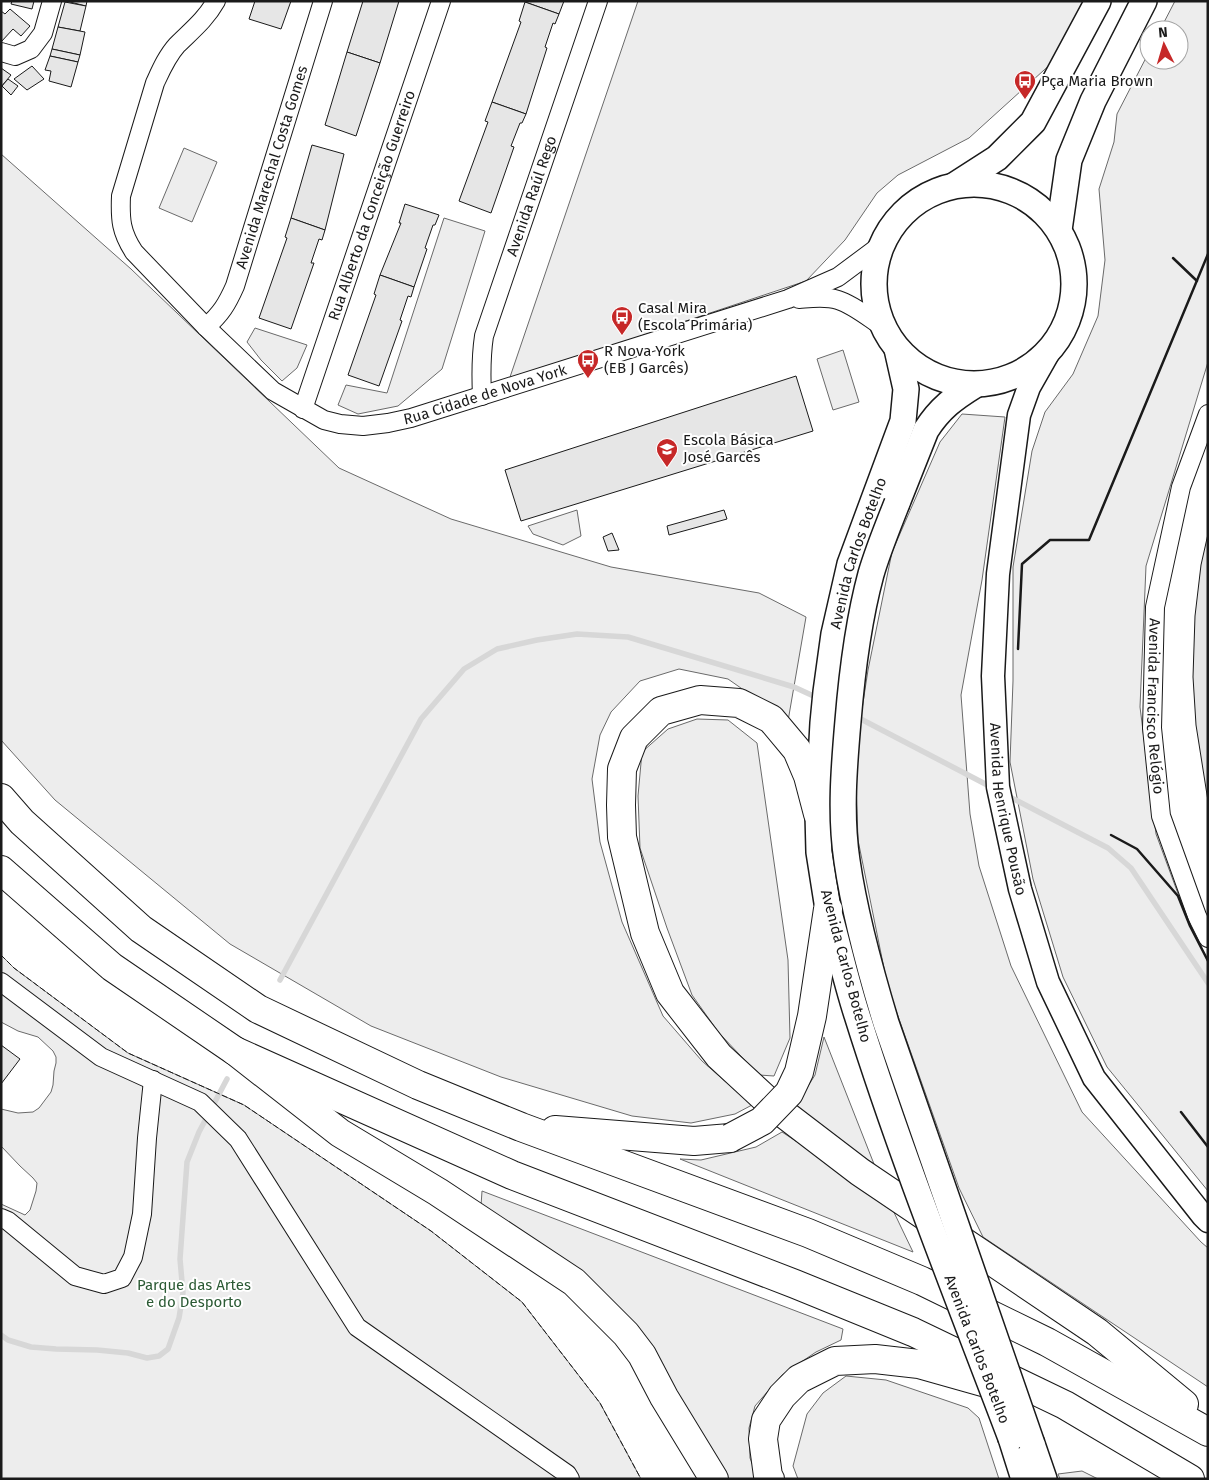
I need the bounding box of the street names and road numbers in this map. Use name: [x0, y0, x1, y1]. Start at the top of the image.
street label: Avenida Marechal Costa Gomes: [232, 63, 311, 271]
street label: Rua Alberto da Conceição Guerreiro: [325, 88, 419, 323]
street label: Avenida Raúl Rego: [503, 134, 560, 259]
street label: Rua Cidade de Nova York: [402, 360, 569, 428]
street label: Avenida Carlos Botelho: [826, 475, 890, 631]
street label: Avenida Francisco Relógio: [1143, 618, 1168, 795]
street label: Avenida Henrique Pousão: [986, 722, 1030, 898]
street label: Avenida Carlos Botelho: [817, 888, 875, 1044]
street label: Avenida Carlos Botelho: [940, 1272, 1014, 1426]

